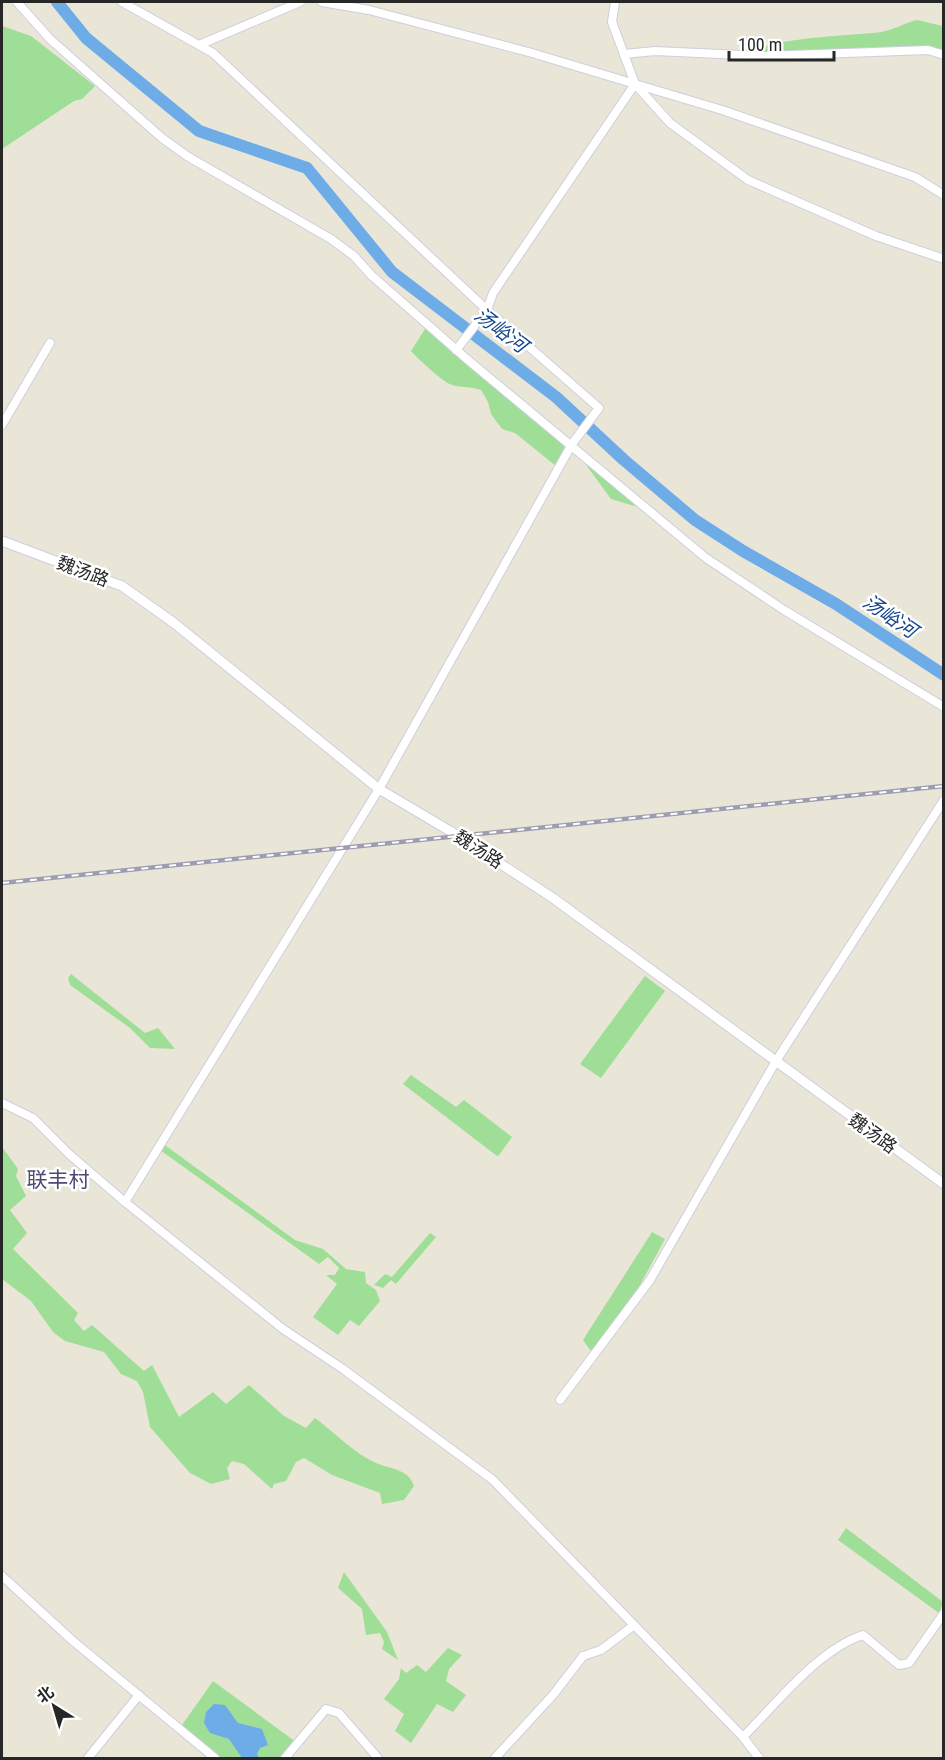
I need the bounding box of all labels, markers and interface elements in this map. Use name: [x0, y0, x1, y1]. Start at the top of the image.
scale bar: [729, 24, 834, 62]
text: 100 m: [738, 34, 782, 55]
water label: 汤峪河: [470, 302, 535, 360]
street label: 魏汤路: [54, 552, 112, 590]
water label: 汤峪河: [858, 589, 925, 645]
street label: 魏汤路: [451, 825, 507, 873]
street label: 魏汤路: [845, 1109, 901, 1157]
district label: 联丰村: [27, 1168, 90, 1192]
north arrow: [24, 1676, 84, 1736]
text: 北: [33, 1682, 57, 1707]

